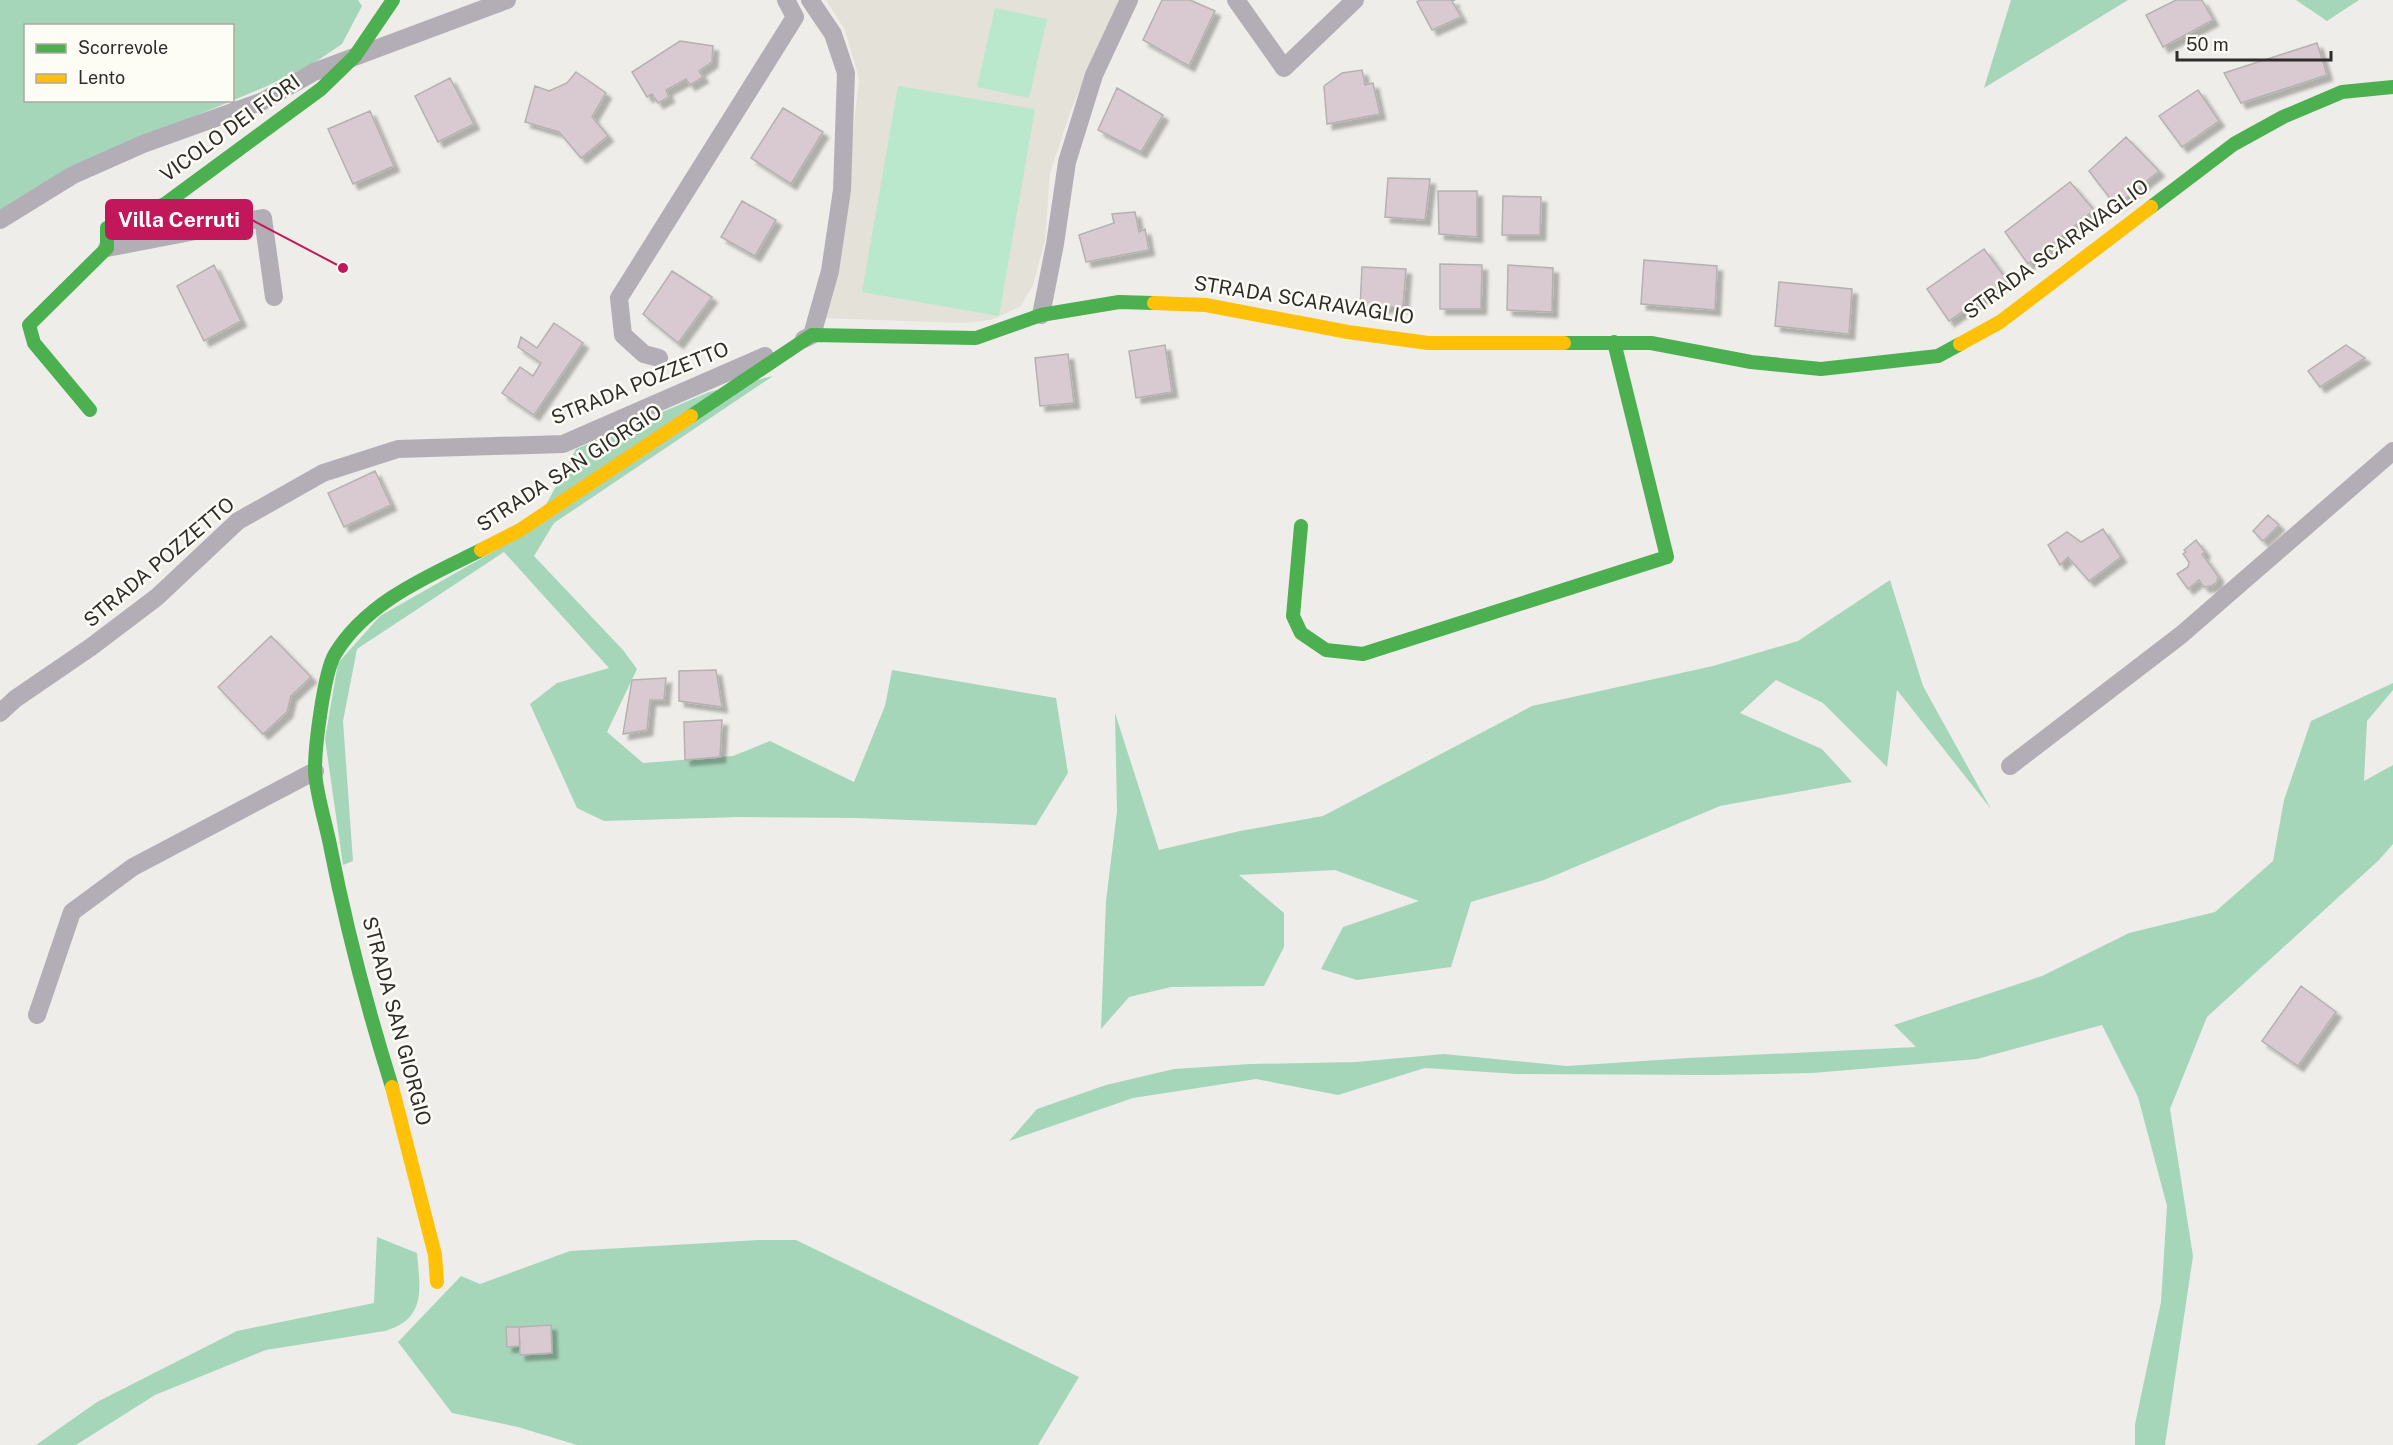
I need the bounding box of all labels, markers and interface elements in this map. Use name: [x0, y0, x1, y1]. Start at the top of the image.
legend: [24, 24, 234, 102]
scale bar: [2177, 24, 2332, 62]
text: 50 m: [2186, 34, 2229, 55]
text: Scorrevole: [78, 37, 168, 58]
text: Lento: [78, 67, 125, 88]
street label: VICOLO DEI FIORI: [156, 69, 304, 187]
street label: STRADA SCARAVAGLIO: [1959, 174, 2153, 324]
callout: Villa Cerruti: [106, 200, 252, 239]
text: Villa Cerruti: [118, 207, 240, 232]
street label: STRADA SCARAVAGLIO: [1192, 271, 1416, 329]
street label: STRADA POZZETTO: [548, 336, 732, 430]
street label: STRADA SAN GIORGIO: [472, 399, 666, 537]
street label: STRADA POZZETTO: [79, 492, 239, 632]
street label: STRADA SAN GIORGIO: [358, 914, 436, 1128]

